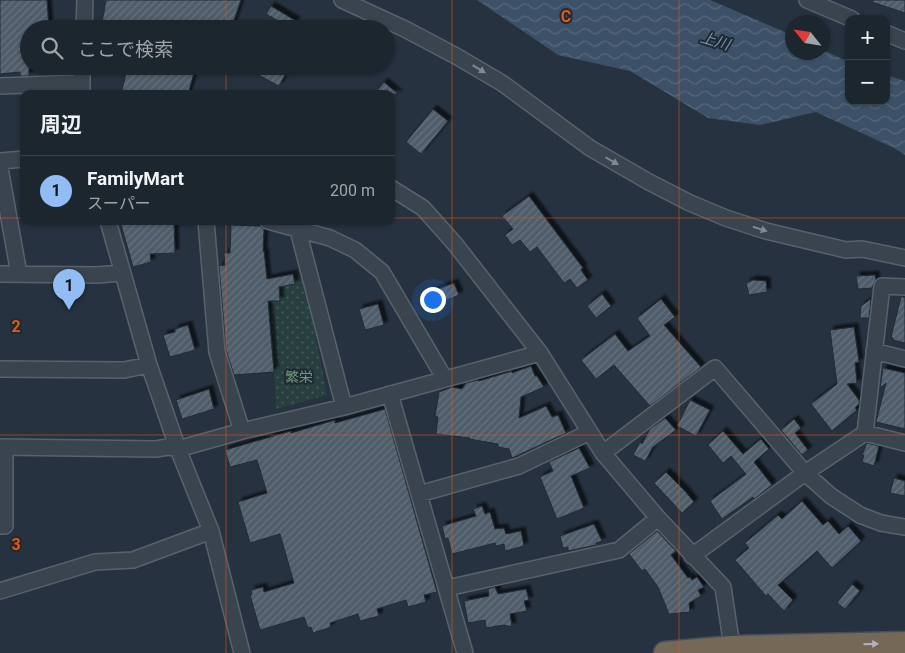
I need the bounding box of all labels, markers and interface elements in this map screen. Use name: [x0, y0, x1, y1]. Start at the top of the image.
text: C: [561, 7, 571, 26]
north arrow: [785, 15, 830, 60]
map controls: [845, 15, 890, 105]
button: +: [845, 15, 890, 60]
search box: [20, 20, 395, 75]
water label: 上川: [698, 28, 734, 55]
icon: search: [38, 34, 66, 62]
text: ここで検索: [78, 38, 173, 61]
button: −: [845, 60, 890, 105]
one-way arrow: [472, 65, 485, 74]
text: 周辺: [40, 113, 82, 137]
one-way arrow: [606, 157, 619, 166]
text: FamilyMart: [87, 167, 184, 190]
text: 1: [51, 181, 61, 200]
text: 200 m: [330, 181, 375, 200]
text: スーパー: [87, 194, 151, 213]
one-way arrow: [752, 225, 767, 233]
pin: 1: [53, 269, 85, 310]
your location: [420, 287, 446, 313]
text: 2: [11, 317, 21, 336]
park label: 繁栄: [285, 369, 313, 385]
text: 3: [11, 535, 21, 554]
one-way arrow: [863, 640, 879, 648]

